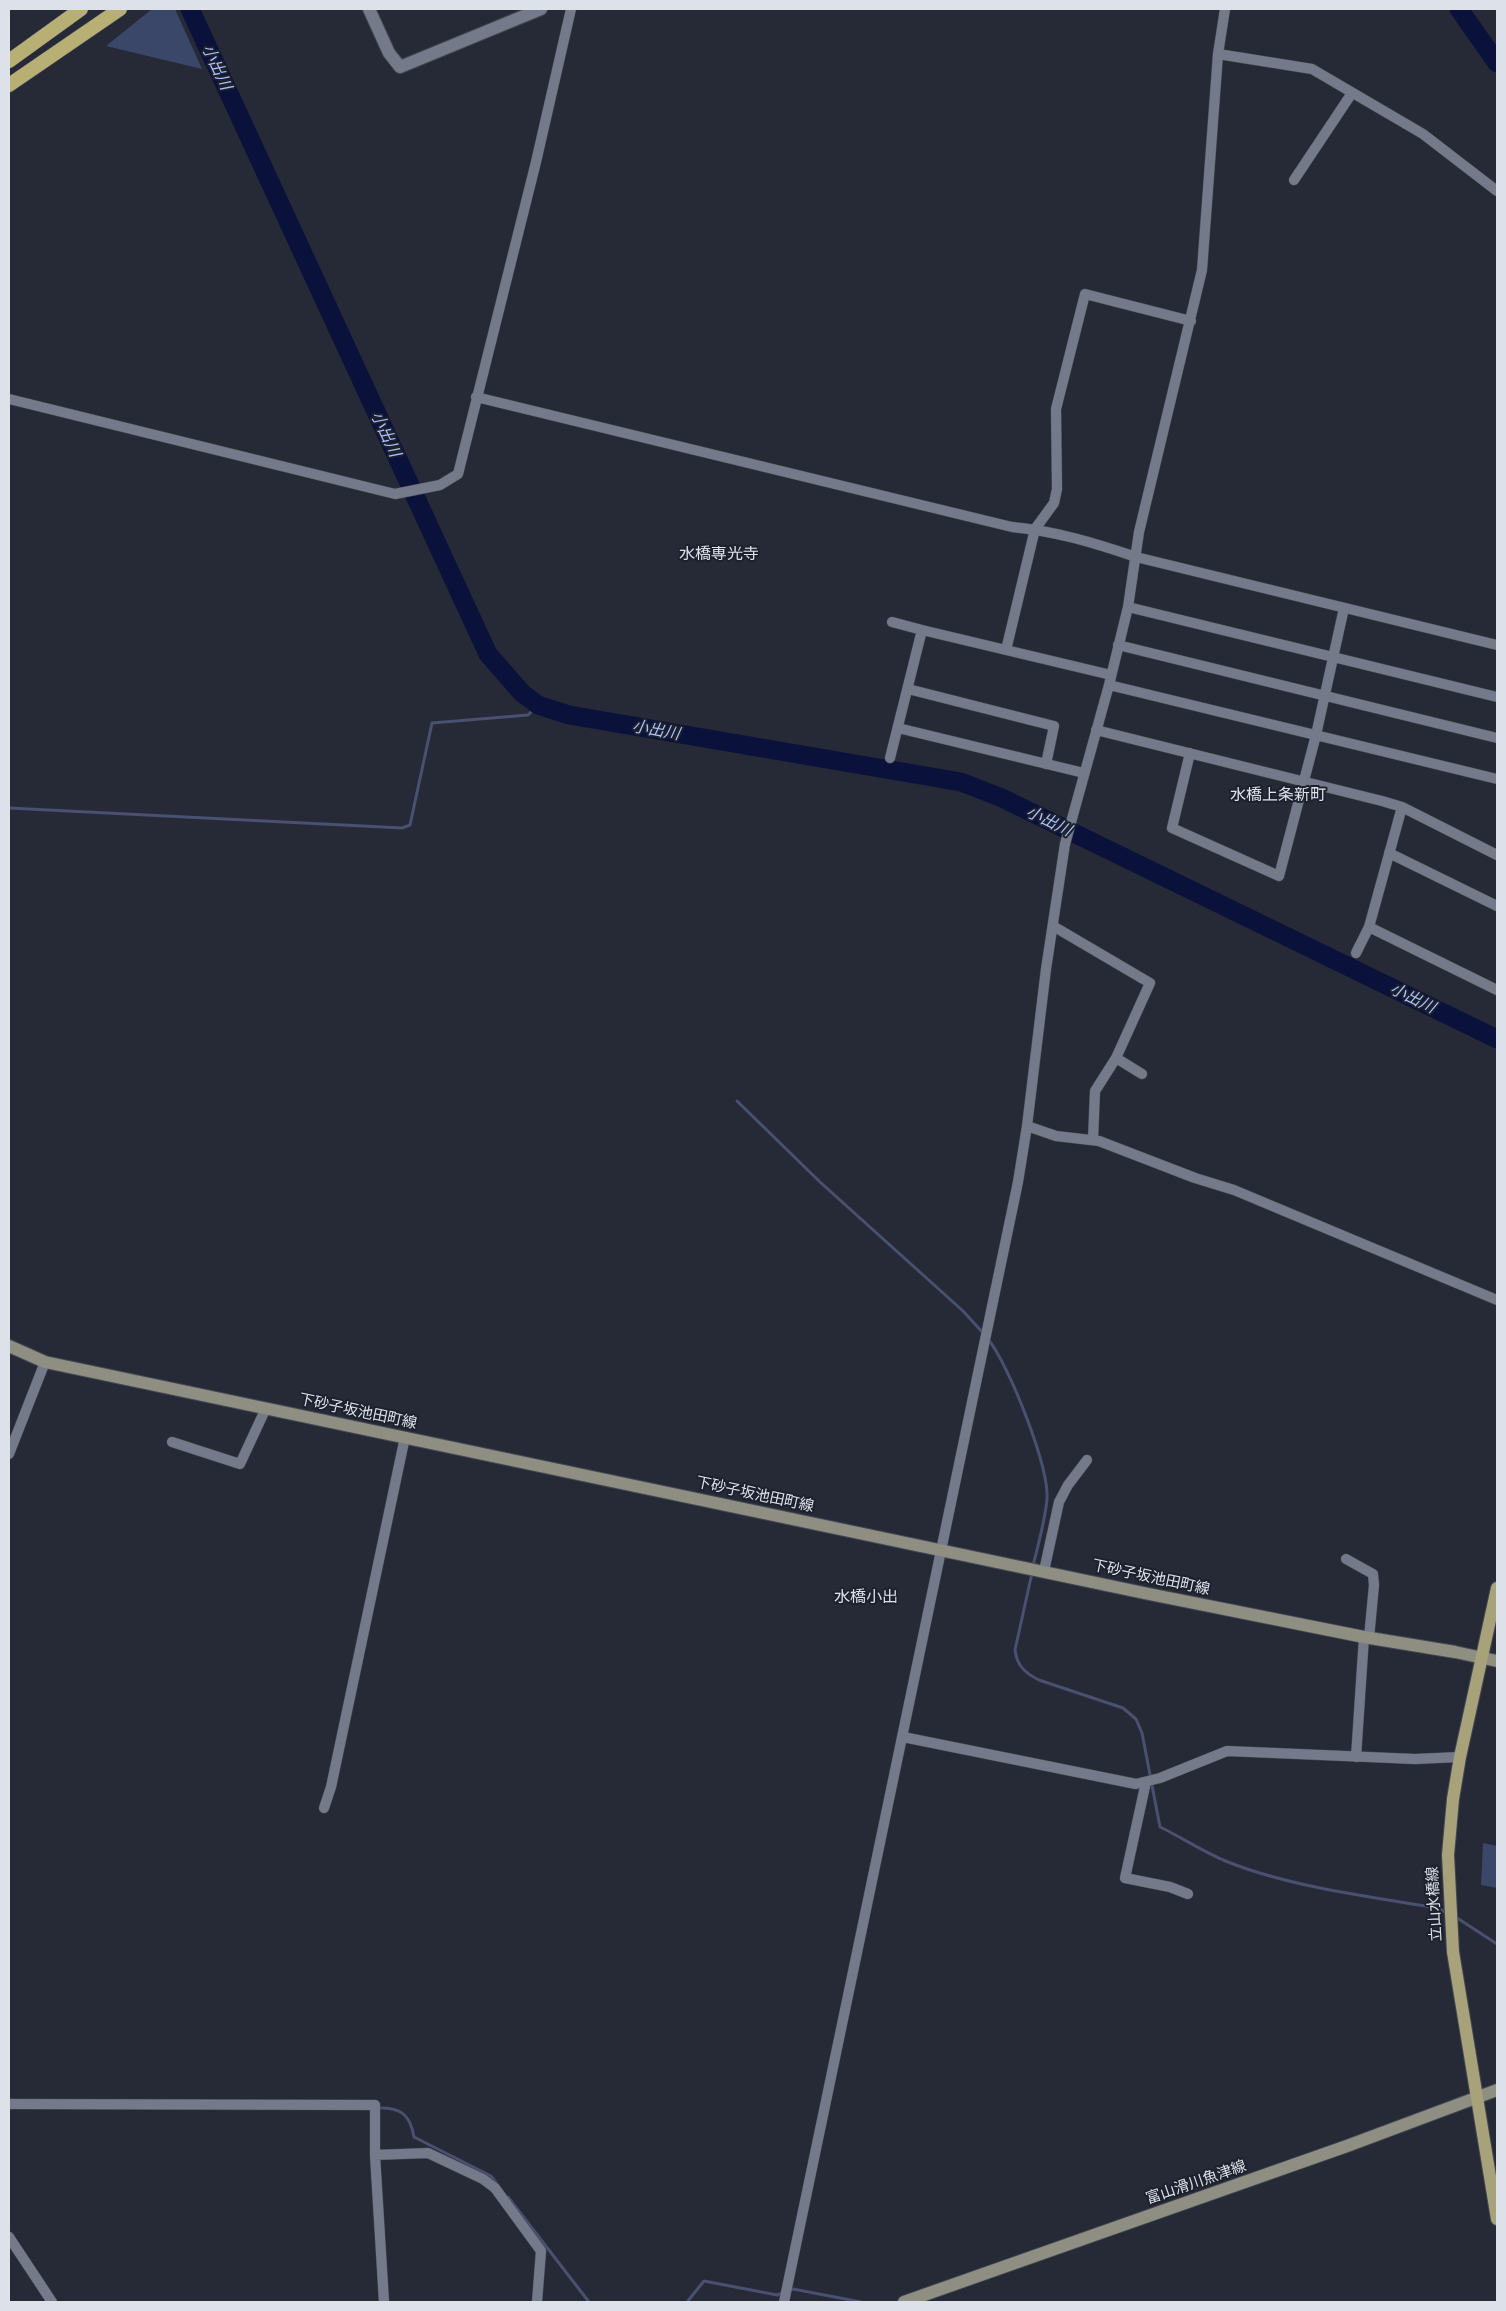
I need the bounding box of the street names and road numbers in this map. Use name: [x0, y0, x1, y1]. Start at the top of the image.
street label: 下砂子坂池田町線: [297, 1390, 419, 1432]
street label: 下砂子坂池田町線: [694, 1473, 816, 1515]
street label: 下砂子坂池田町線: [1090, 1556, 1212, 1598]
street label: 立山水橋線: [1423, 1866, 1445, 1942]
street label: 富山滑川魚津線: [1143, 2156, 1249, 2208]

